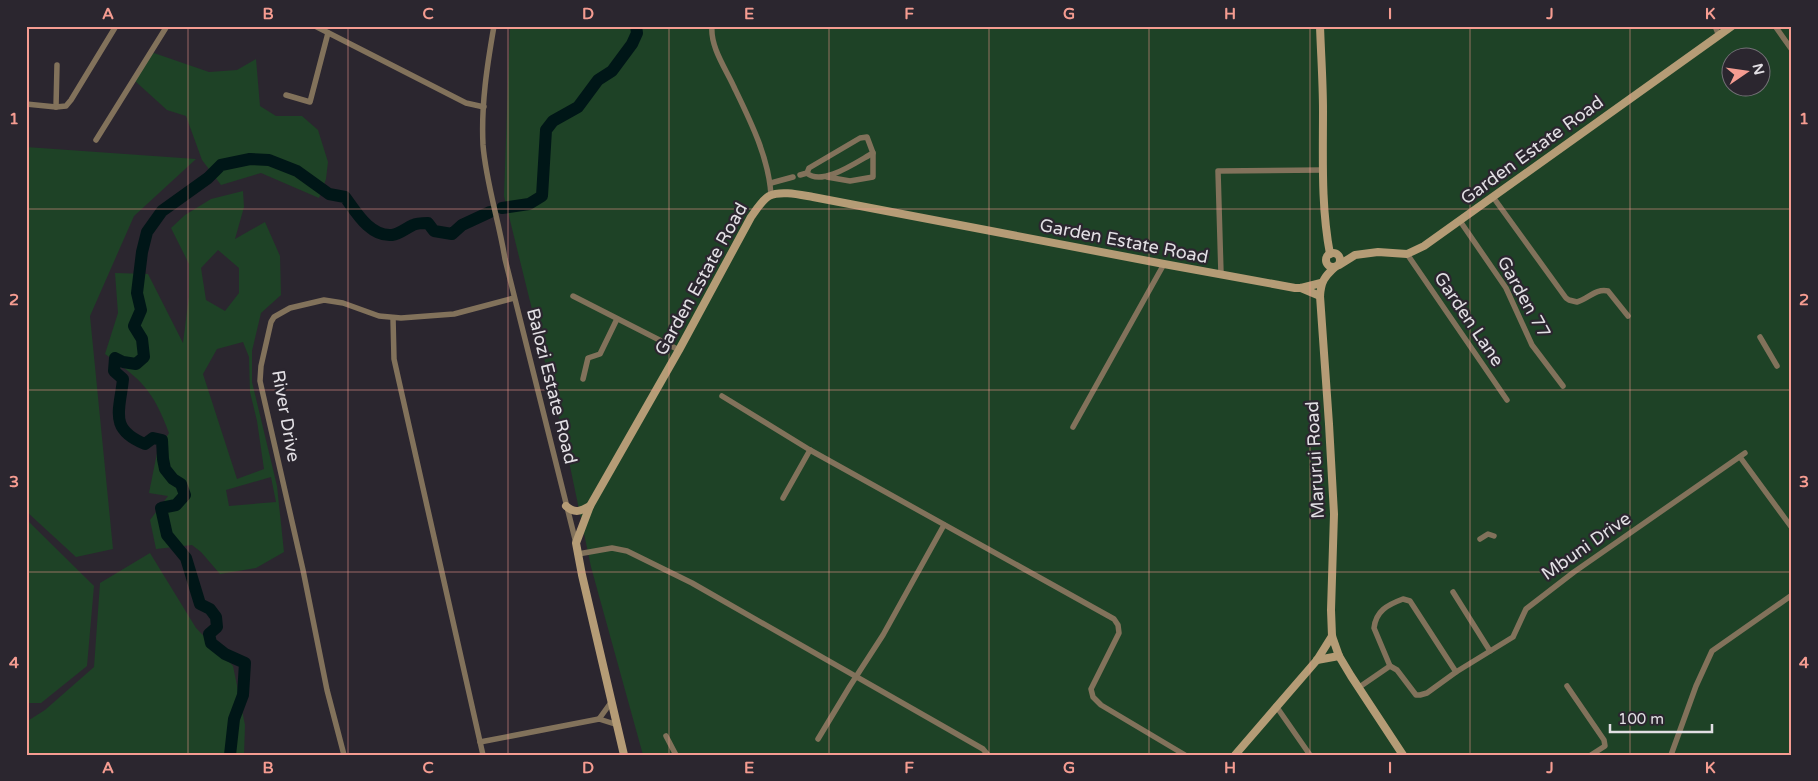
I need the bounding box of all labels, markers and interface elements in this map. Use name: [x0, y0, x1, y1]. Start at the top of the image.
text: A: [102, 4, 114, 24]
text: B: [262, 4, 274, 24]
text: C: [422, 4, 434, 24]
text: D: [582, 4, 594, 24]
text: E: [744, 4, 754, 24]
text: F: [904, 4, 914, 24]
text: G: [1063, 4, 1075, 24]
text: H: [1224, 4, 1236, 24]
text: I: [1388, 4, 1392, 24]
text: J: [1545, 4, 1554, 24]
text: K: [1705, 4, 1716, 24]
north arrow: [1720, 48, 1770, 98]
text: N: [1749, 62, 1768, 77]
street label: Garden Estate Road: [1456, 91, 1608, 209]
text: 1: [9, 109, 19, 129]
text: 1: [1799, 109, 1809, 129]
street label: Garden Estate Road: [650, 199, 752, 359]
street label: Garden Estate Road: [1038, 214, 1210, 268]
street label: Garden 77: [1493, 252, 1555, 342]
street label: Garden Lane: [1429, 268, 1509, 370]
text: 2: [9, 290, 19, 310]
text: 2: [1799, 290, 1809, 310]
street label: Balozi Estate Road: [522, 306, 582, 466]
street label: River Drive: [267, 368, 305, 464]
street label: Marurui Road: [1301, 401, 1329, 519]
text: 3: [9, 472, 19, 492]
text: 3: [1799, 472, 1809, 492]
street label: Mbuni Drive: [1537, 507, 1635, 585]
text: 4: [9, 653, 19, 673]
text: 4: [1799, 653, 1809, 673]
scale bar: [1610, 701, 1713, 733]
text: 100 m: [1618, 710, 1664, 728]
text: A: [102, 758, 114, 778]
text: B: [262, 758, 274, 778]
text: C: [422, 758, 434, 778]
text: D: [582, 758, 594, 778]
text: E: [744, 758, 754, 778]
text: F: [904, 758, 914, 778]
text: G: [1063, 758, 1075, 778]
text: H: [1224, 758, 1236, 778]
text: I: [1388, 758, 1392, 778]
text: J: [1545, 758, 1554, 778]
text: K: [1705, 758, 1716, 778]

